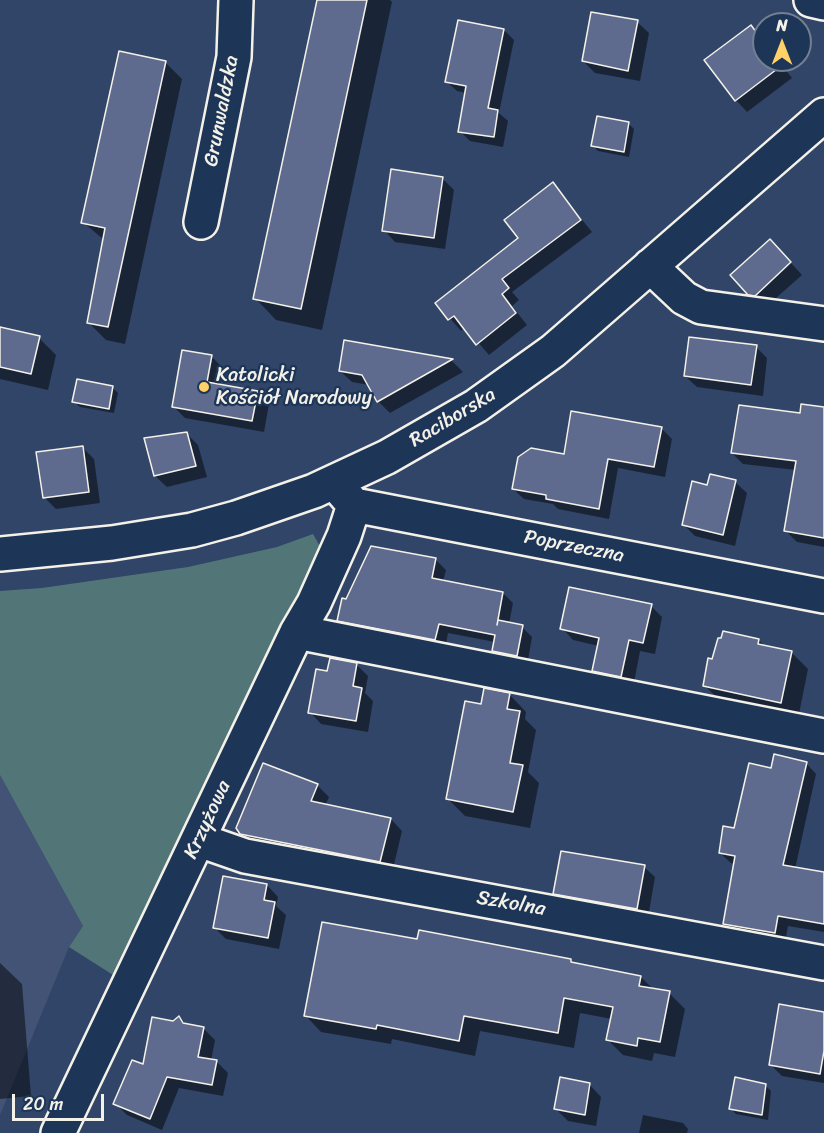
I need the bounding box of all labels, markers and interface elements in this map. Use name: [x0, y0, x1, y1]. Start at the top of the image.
text: N: [776, 11, 788, 40]
north arrow: [752, 12, 812, 72]
street label: Grunwaldzka: [199, 54, 245, 168]
place label: Katolicki Kościół Narodowy: [216, 364, 372, 411]
marker: Katolicki Kościół Narodowy: [197, 380, 211, 394]
street label: Raciborska: [406, 383, 500, 453]
street label: Poprzeczna: [522, 526, 626, 568]
street label: Krzyżowa: [179, 777, 237, 863]
street label: Szkolna: [475, 886, 547, 922]
scale bar: [15, 1082, 106, 1120]
text: 20 m: [23, 1088, 63, 1120]

